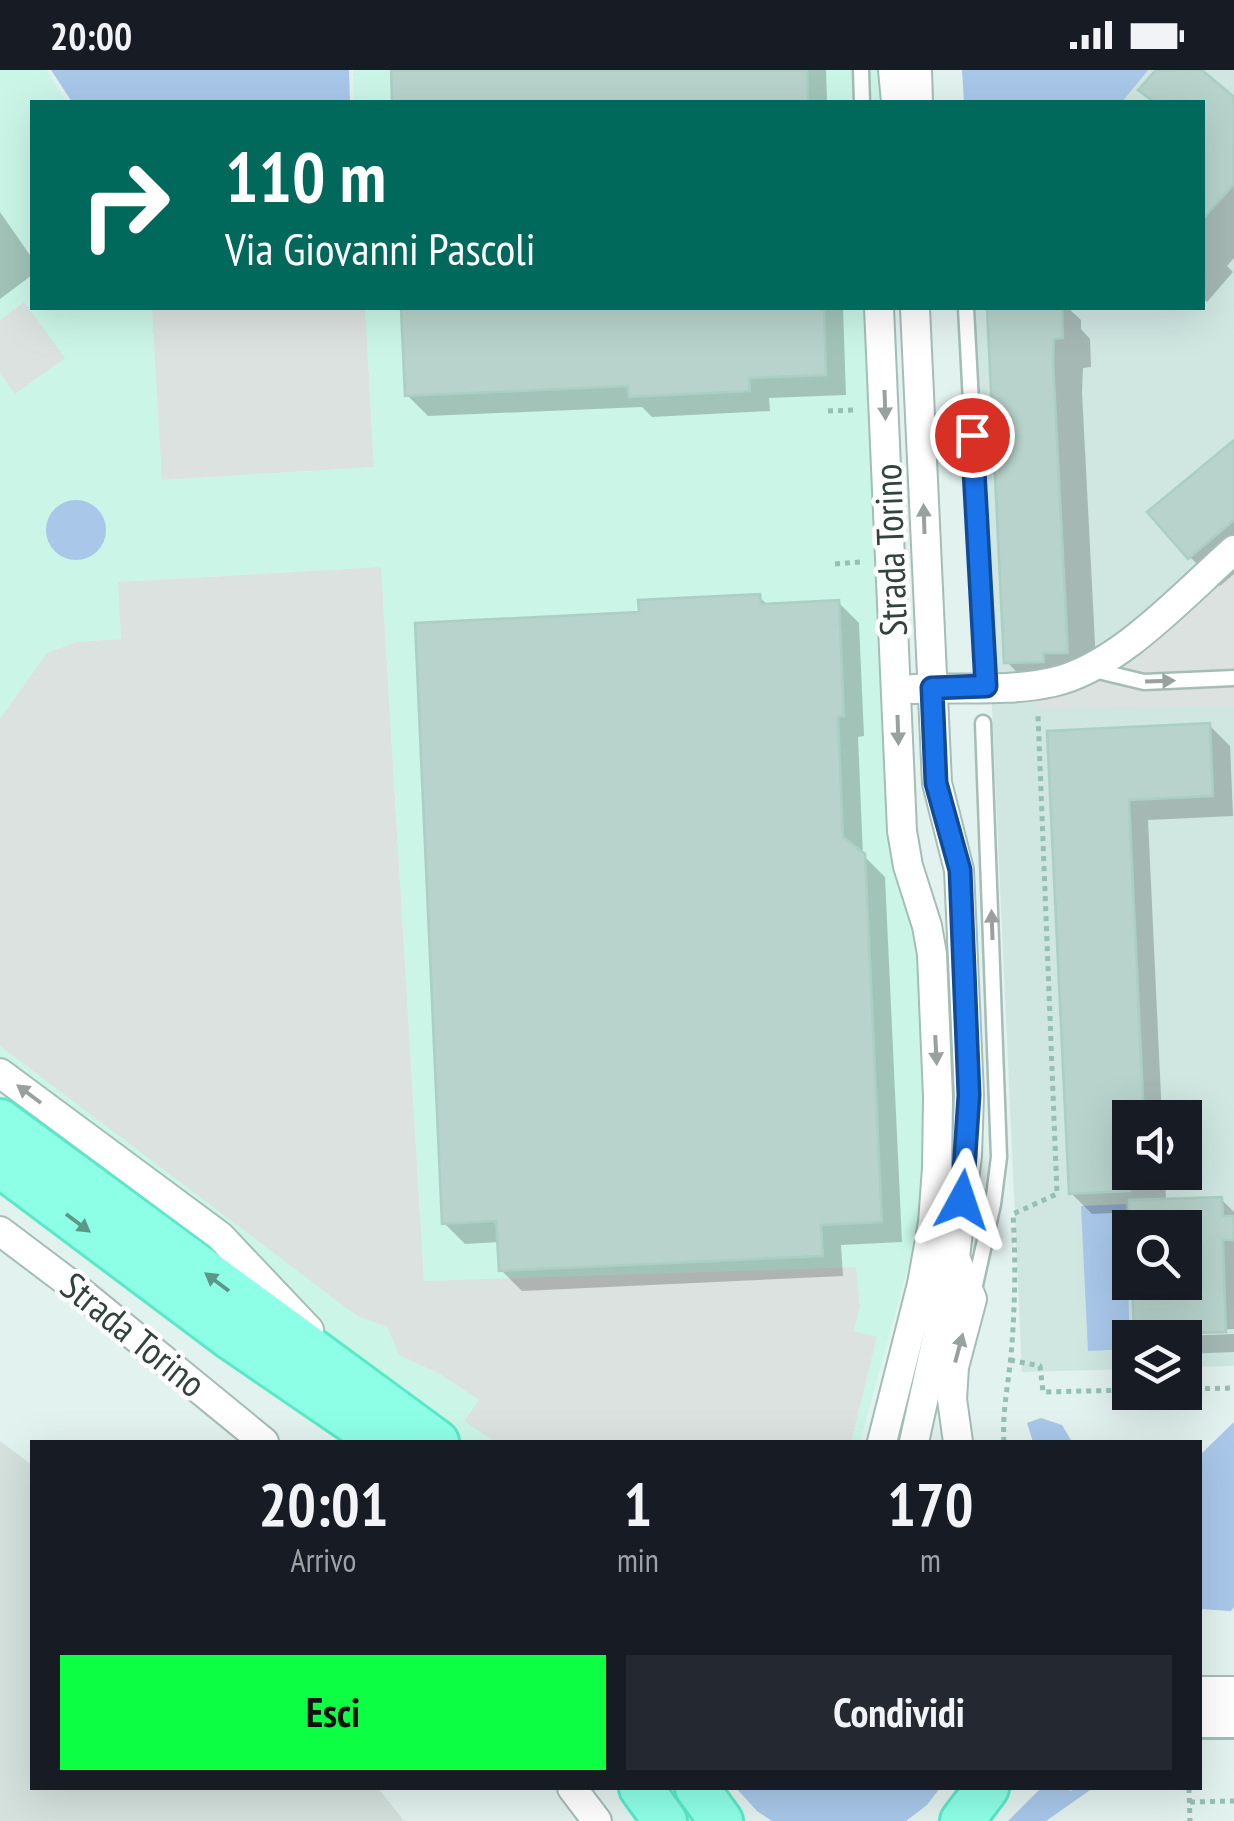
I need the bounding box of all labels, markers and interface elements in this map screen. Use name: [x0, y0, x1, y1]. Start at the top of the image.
text: 20:00: [50, 11, 132, 60]
text: 110 m: [225, 131, 386, 221]
icon: right: [60, 140, 190, 270]
text: Via Giovanni Pascoli: [225, 219, 536, 277]
one-way arrow: [878, 389, 894, 421]
pin: [930, 393, 1015, 478]
icon: arrive: [945, 408, 1000, 463]
street label: Strada Torino: [862, 463, 917, 637]
one-way arrow: [916, 502, 932, 534]
one-way arrow: [1145, 673, 1177, 689]
one-way arrow: [891, 714, 907, 746]
one-way arrow: [983, 908, 999, 940]
one-way arrow: [928, 1035, 944, 1067]
one-way arrow: [16, 1085, 42, 1105]
map controls: [1112, 1100, 1202, 1410]
button: sound: [1112, 1100, 1202, 1190]
position arrow: [910, 1148, 1014, 1252]
button: search: [1112, 1210, 1202, 1300]
one-way arrow: [65, 1213, 91, 1233]
street label: Strada Torino: [52, 1261, 216, 1407]
one-way arrow: [204, 1273, 230, 1293]
button: layers: [1112, 1320, 1202, 1410]
one-way arrow: [951, 1332, 967, 1363]
text: 20:01: [259, 1465, 388, 1543]
text: 1: [624, 1465, 652, 1543]
text: 170: [887, 1465, 973, 1543]
text: Arrivo: [291, 1539, 356, 1581]
text: min: [617, 1539, 659, 1581]
text: m: [920, 1539, 941, 1581]
button: Esci: [60, 1655, 606, 1770]
button: Condividi: [626, 1655, 1172, 1770]

